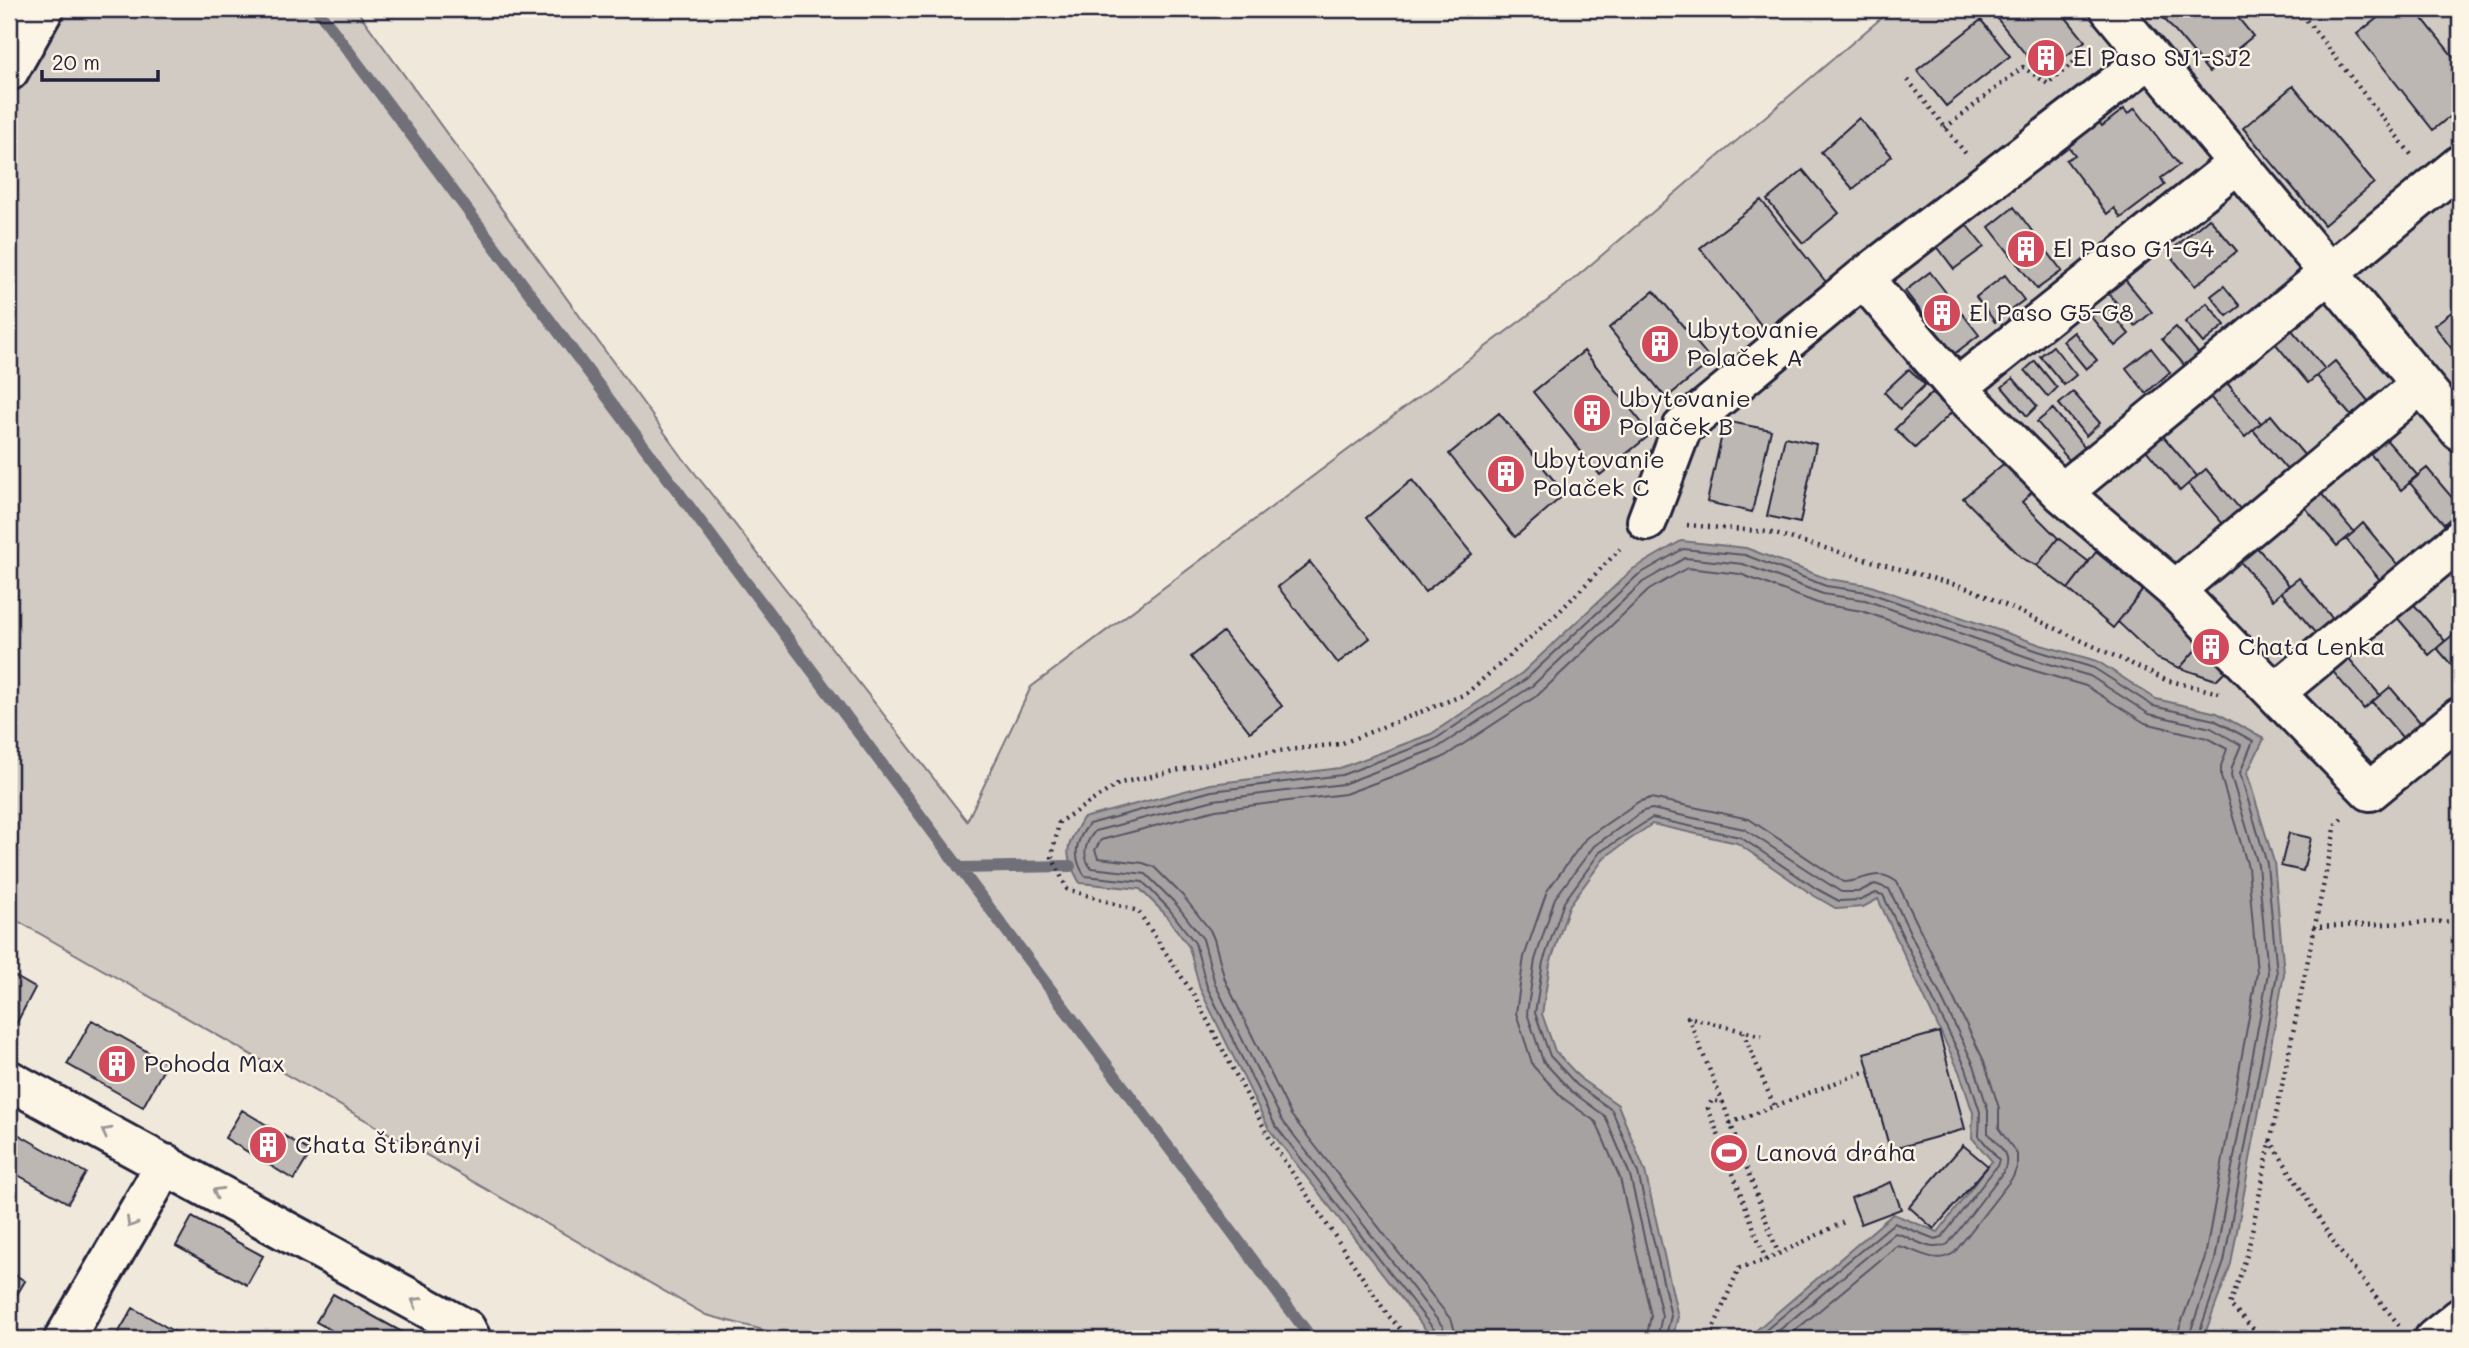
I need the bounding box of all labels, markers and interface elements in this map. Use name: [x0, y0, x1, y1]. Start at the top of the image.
building icon: El Paso SJ1-SJ2: [2025, 37, 2067, 79]
scale bar: [42, 38, 158, 82]
place label: El Paso SJ1-SJ2: [2073, 41, 2251, 72]
text: 20 m: [52, 48, 100, 75]
building icon: El Paso G1-G4: [2005, 228, 2047, 270]
place label: El Paso G1-G4: [2053, 232, 2214, 263]
building icon: El Paso G5-G8: [1921, 292, 1963, 334]
place label: El Paso G5-G8: [1969, 296, 2134, 327]
place label: Ubytovanie Polaček A: [1687, 313, 1819, 372]
building icon: Ubytovanie Polaček A: [1639, 323, 1681, 365]
place label: Ubytovanie Polaček B: [1619, 382, 1751, 441]
building icon: Ubytovanie Polaček B: [1571, 392, 1613, 434]
place label: Ubytovanie Polaček C: [1533, 443, 1665, 502]
building icon: Ubytovanie Polaček C: [1485, 453, 1527, 495]
building icon: Chata Lenka: [2190, 626, 2232, 668]
place label: Chata Lenka: [2238, 630, 2385, 661]
building icon: Pohoda Max: [96, 1043, 138, 1085]
place label: Pohoda Max: [144, 1047, 285, 1078]
building icon: Chata Štibrányi: [247, 1124, 289, 1166]
one-way arrow: [100, 1127, 113, 1140]
place label: Chata Štibrányi: [295, 1128, 481, 1159]
sports icon: Lanová dráha: [1708, 1132, 1750, 1174]
place label: Lanová dráha: [1756, 1136, 1916, 1167]
one-way arrow: [211, 1187, 224, 1200]
one-way arrow: [127, 1216, 140, 1229]
one-way arrow: [411, 1297, 423, 1310]

